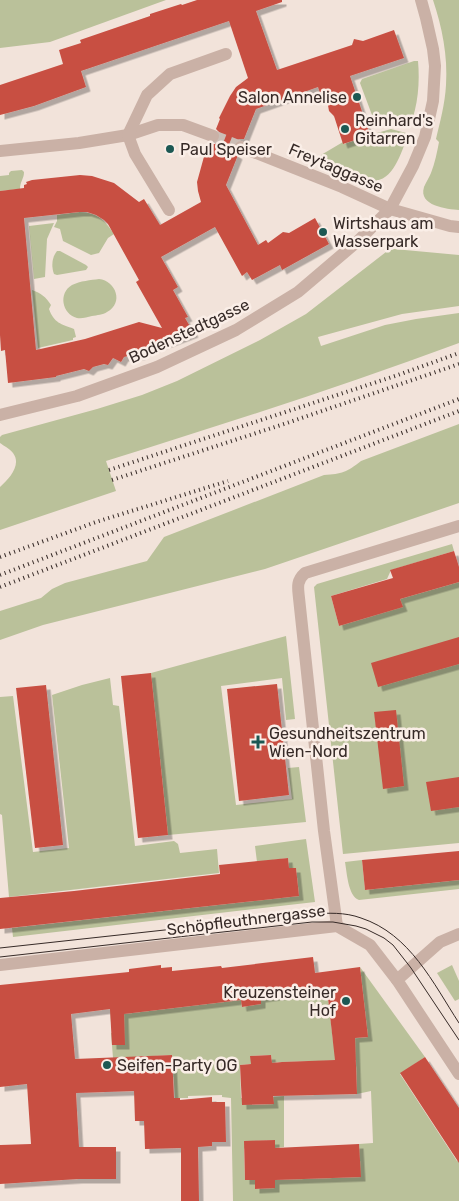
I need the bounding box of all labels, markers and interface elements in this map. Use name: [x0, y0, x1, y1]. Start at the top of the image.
place label: Salon Annelise: [238, 88, 347, 107]
marker: Salon Annelise: [351, 91, 363, 103]
place label: Reinhard's Gitarren: [355, 111, 433, 148]
marker: Reinhard's Gitarren: [339, 123, 351, 135]
place label: Paul Speiser: [180, 140, 272, 159]
street label: Freytaggasse: [286, 140, 386, 196]
marker: Paul Speiser: [164, 143, 176, 155]
place label: Wirtshaus am Wasserpark: [333, 214, 434, 251]
marker: Wirtshaus am Wasserpark: [317, 226, 329, 238]
street label: Bodenstedtgasse: [126, 295, 252, 367]
place label: Gesundheitszentrum Wien-Nord: [269, 724, 426, 761]
marker: Gesundheitszentrum Wien-Nord: [251, 735, 265, 749]
street label: Schöpfleuthnergasse: [166, 901, 326, 939]
place label: Kreuzensteiner Hof: [223, 983, 337, 1020]
marker: Kreuzensteiner Hof: [340, 995, 352, 1007]
place label: Seifen-Party OG: [117, 1056, 237, 1075]
marker: Seifen-Party OG: [101, 1059, 113, 1071]

